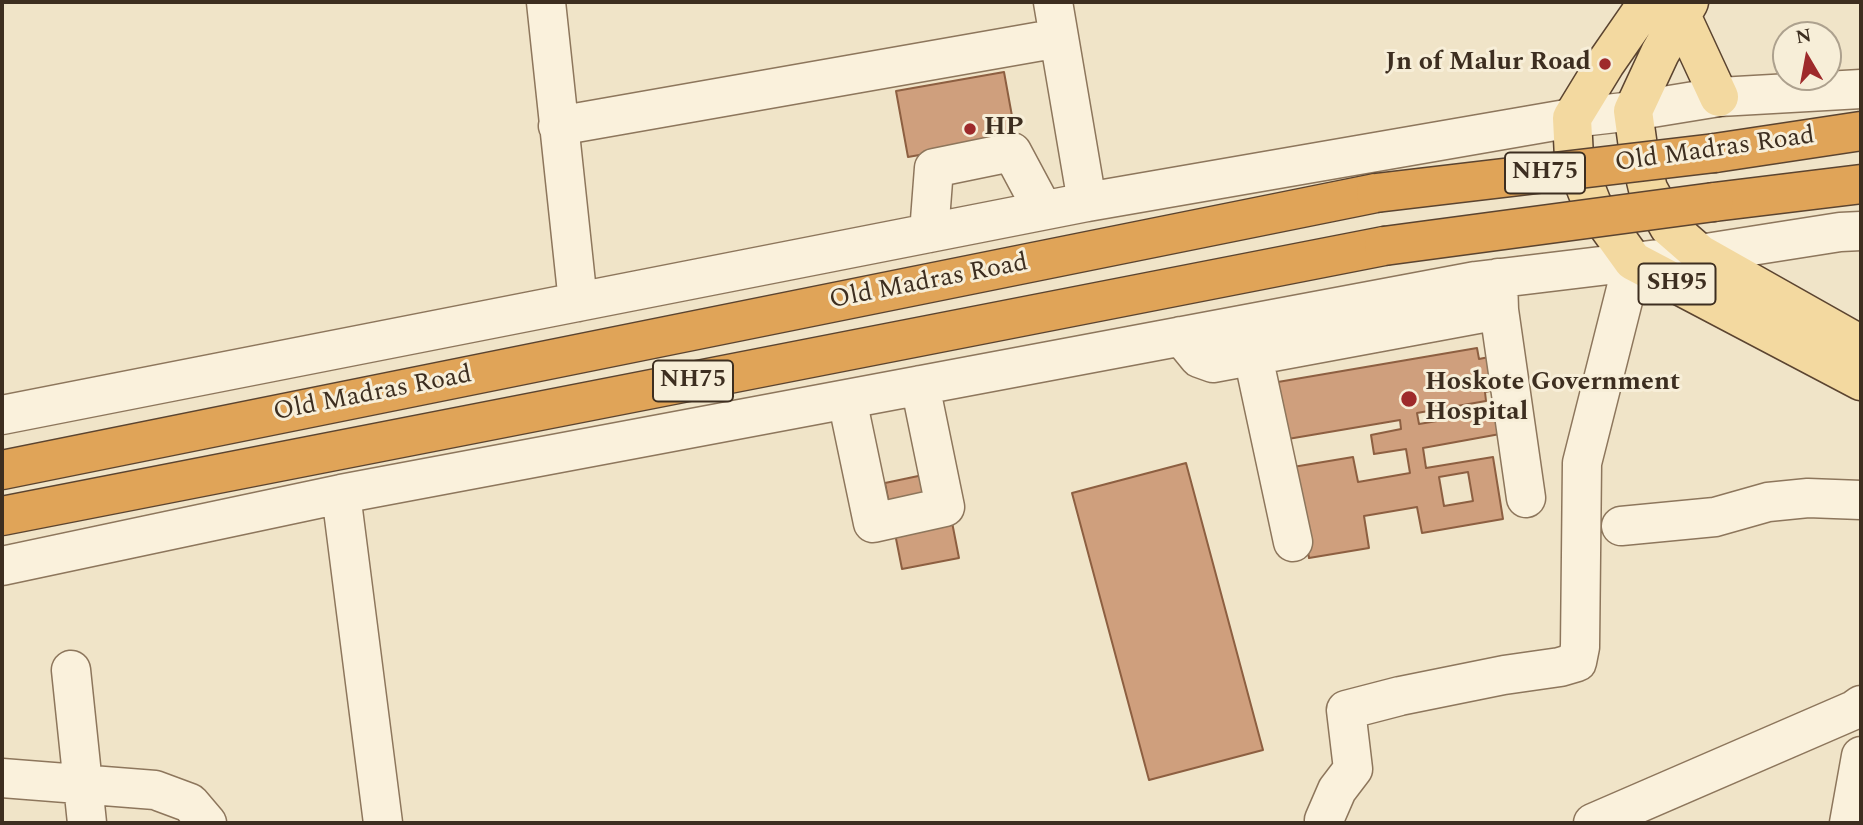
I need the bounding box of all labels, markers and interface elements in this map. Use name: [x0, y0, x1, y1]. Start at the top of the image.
north arrow: [1772, 21, 1842, 91]
text: N: [1793, 21, 1814, 52]
place label: Jn of Malur Road: [1385, 48, 1591, 80]
marker: Jn of Malur Road: [1597, 56, 1613, 72]
place label: HP: [984, 113, 1024, 145]
marker: HP: [962, 121, 978, 137]
street label: Old Madras Road: [1613, 122, 1817, 180]
road number: NH75: [1505, 153, 1585, 194]
street label: Old Madras Road: [827, 248, 1031, 318]
road number: SH95: [1638, 264, 1716, 304]
street label: Old Madras Road: [271, 360, 475, 430]
road number: NH75: [653, 360, 733, 402]
place label: Hoskote Government Hospital: [1425, 368, 1680, 430]
marker: Hoskote Government Hospital: [1399, 389, 1419, 409]

